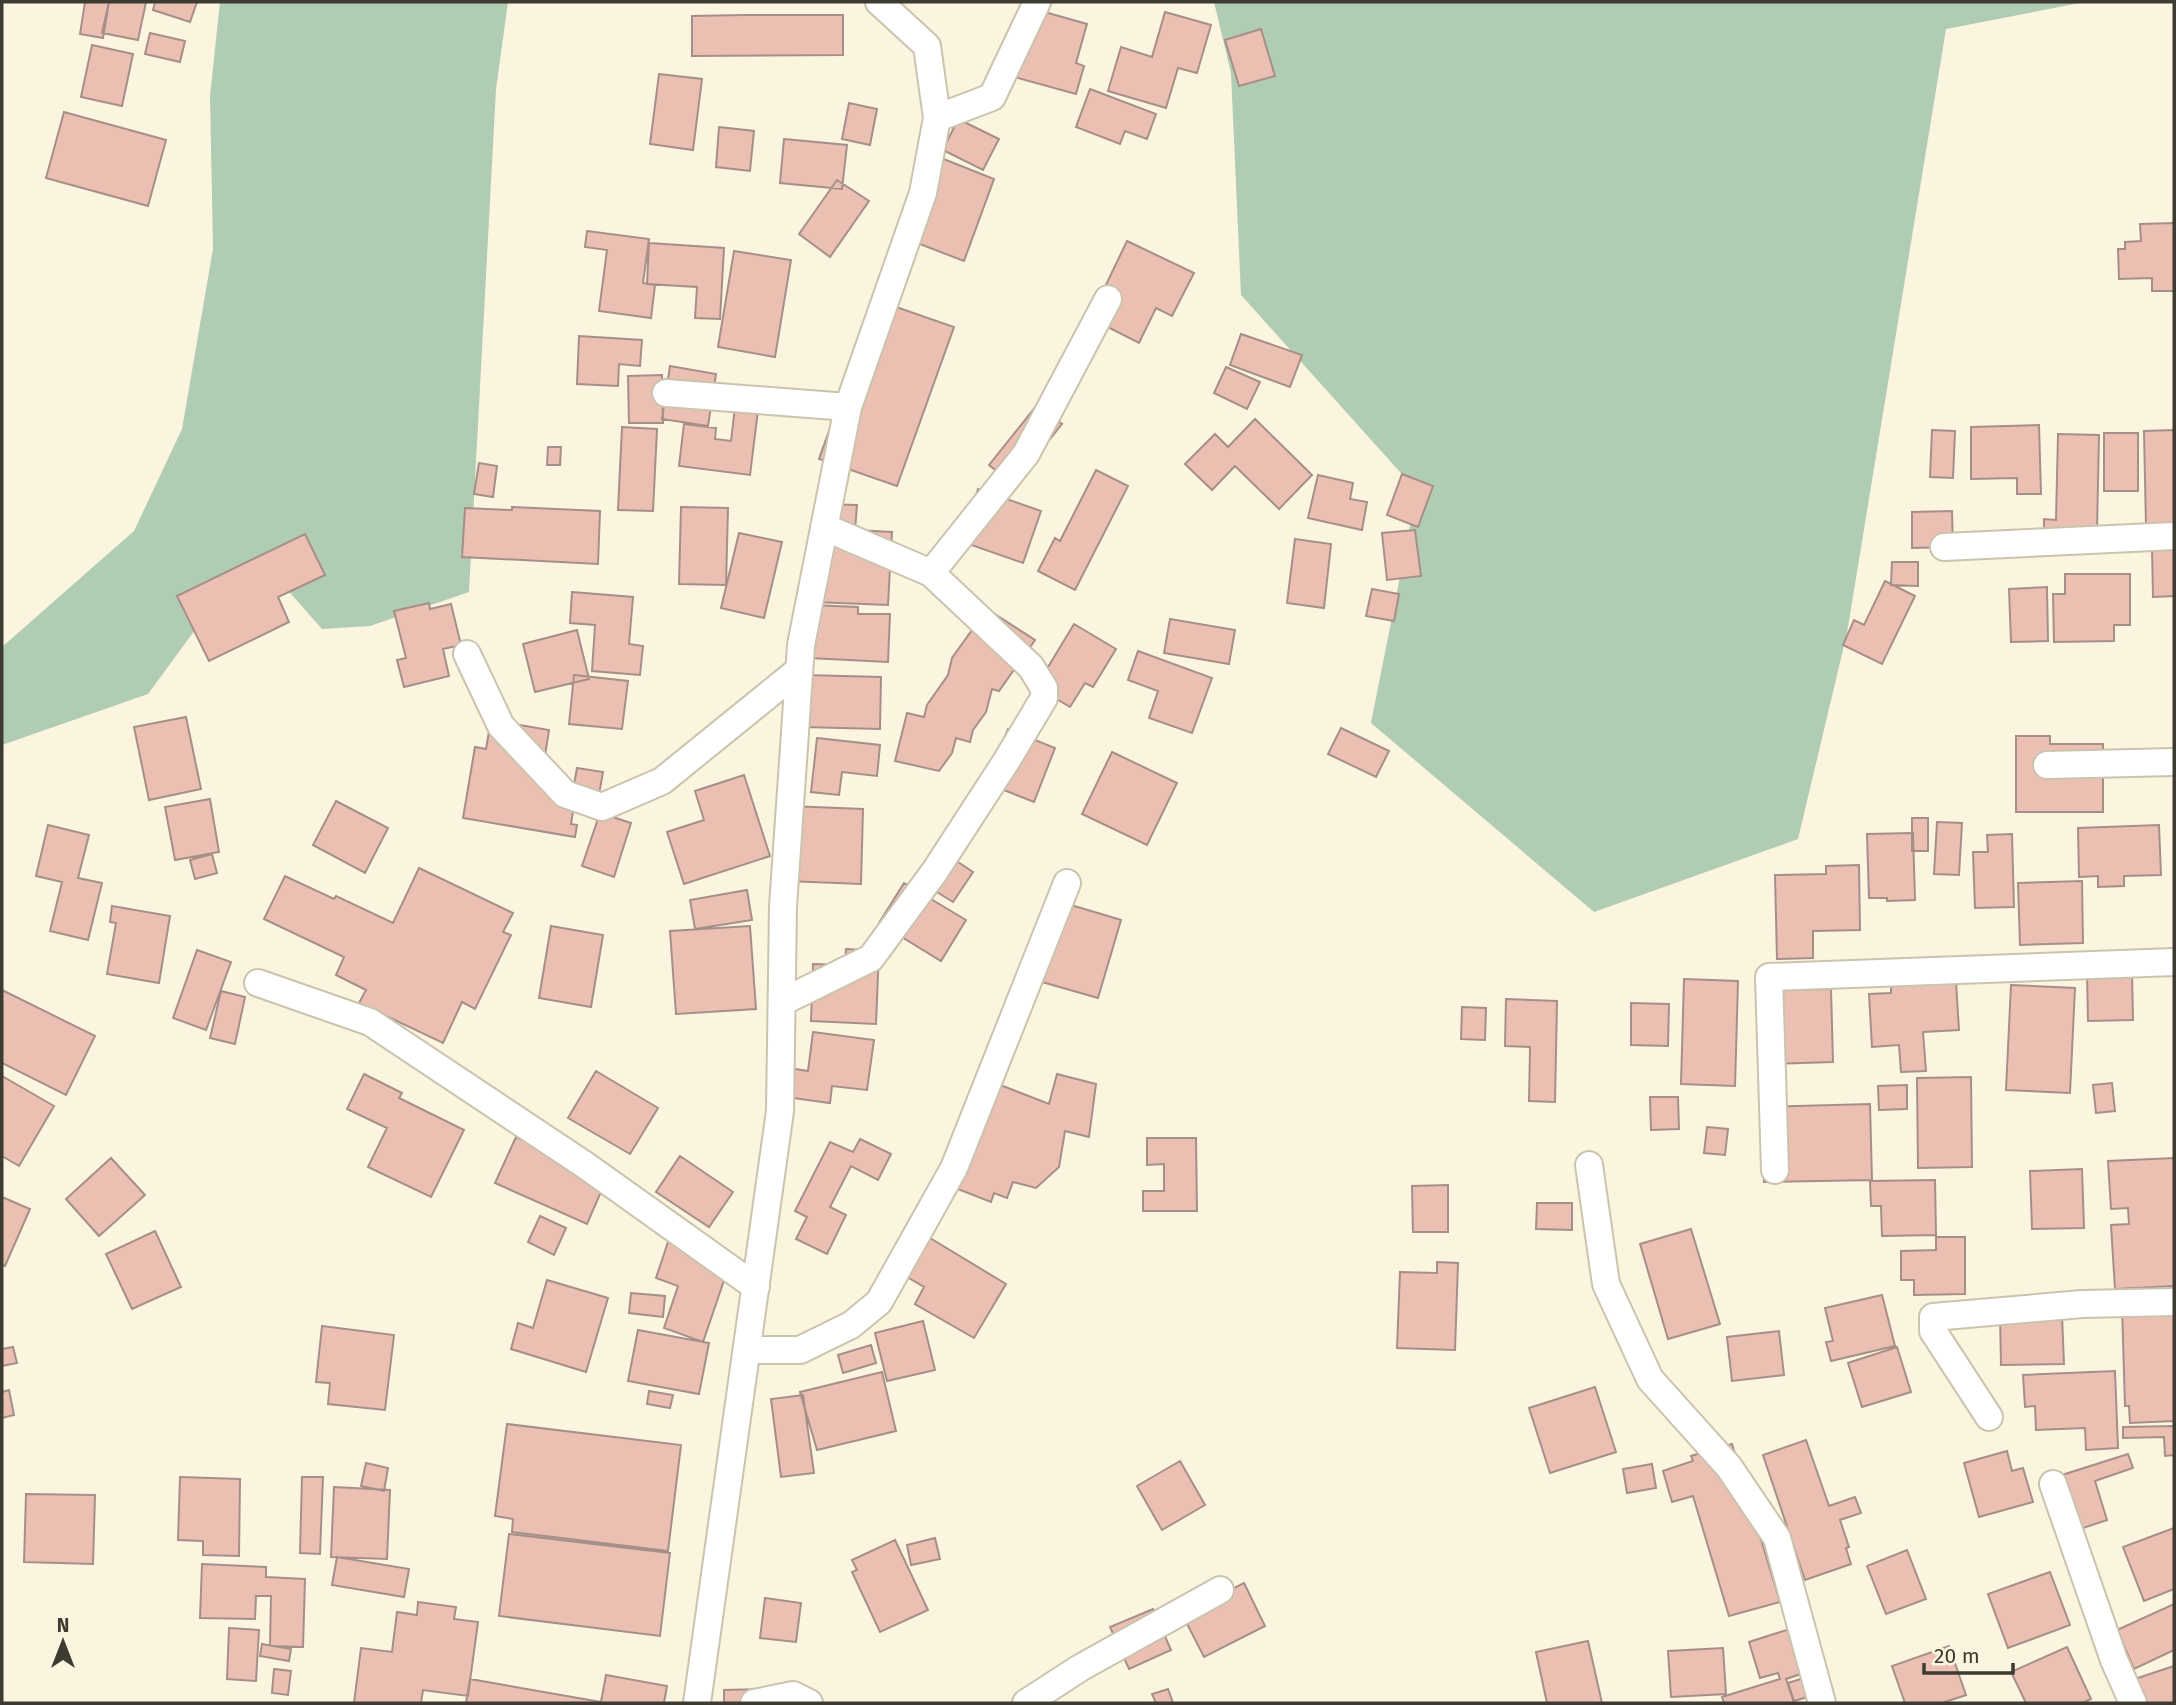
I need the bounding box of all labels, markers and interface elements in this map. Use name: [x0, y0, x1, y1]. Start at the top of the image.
north arrow: [28, 1607, 98, 1677]
text: N: [57, 1614, 69, 1637]
scale bar: [1924, 1632, 2013, 1676]
text: 20 m: [1934, 1643, 1980, 1669]

